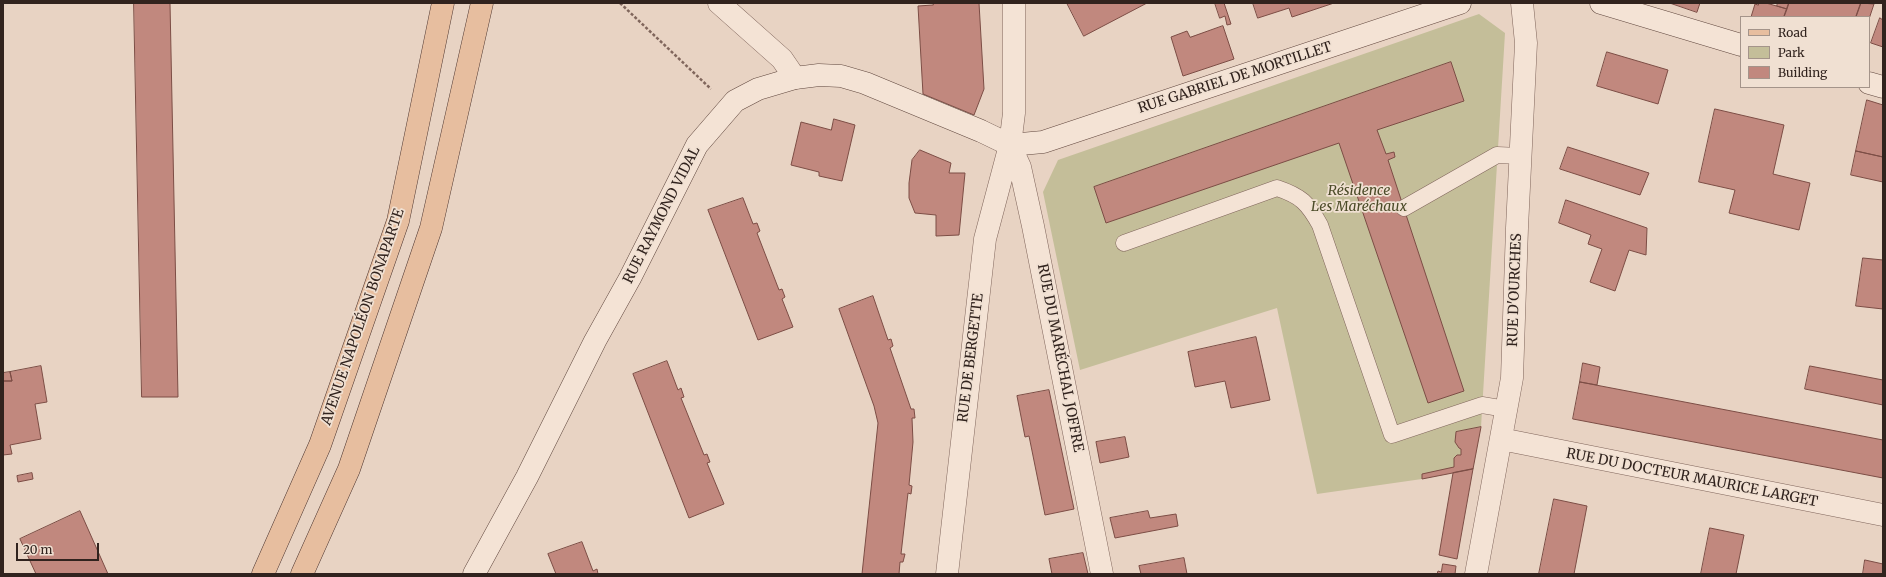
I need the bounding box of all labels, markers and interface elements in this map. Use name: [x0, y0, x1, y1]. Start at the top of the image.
legend: [1740, 16, 1870, 88]
text: Road: [1778, 25, 1807, 40]
street label: RUE GABRIEL DE MORTILLET: [1136, 39, 1334, 117]
text: Park: [1778, 45, 1805, 60]
text: Building: [1778, 65, 1827, 80]
street label: RUE RAYMOND VIDAL: [620, 144, 704, 286]
park label: Résidence Les Maréchaux: [1311, 183, 1407, 216]
street label: AVENUE NAPOLÉON BONAPARTE: [318, 206, 408, 428]
street label: RUE D'OURCHES: [1505, 233, 1525, 347]
street label: RUE DU MARÉCHAL JOFFRE: [1033, 262, 1087, 454]
street label: RUE DE BERGETTE: [955, 293, 987, 423]
street label: RUE DU DOCTEUR MAURICE LARGET: [1565, 445, 1819, 511]
scale bar: [18, 535, 101, 561]
text: 20 m: [23, 542, 52, 557]

